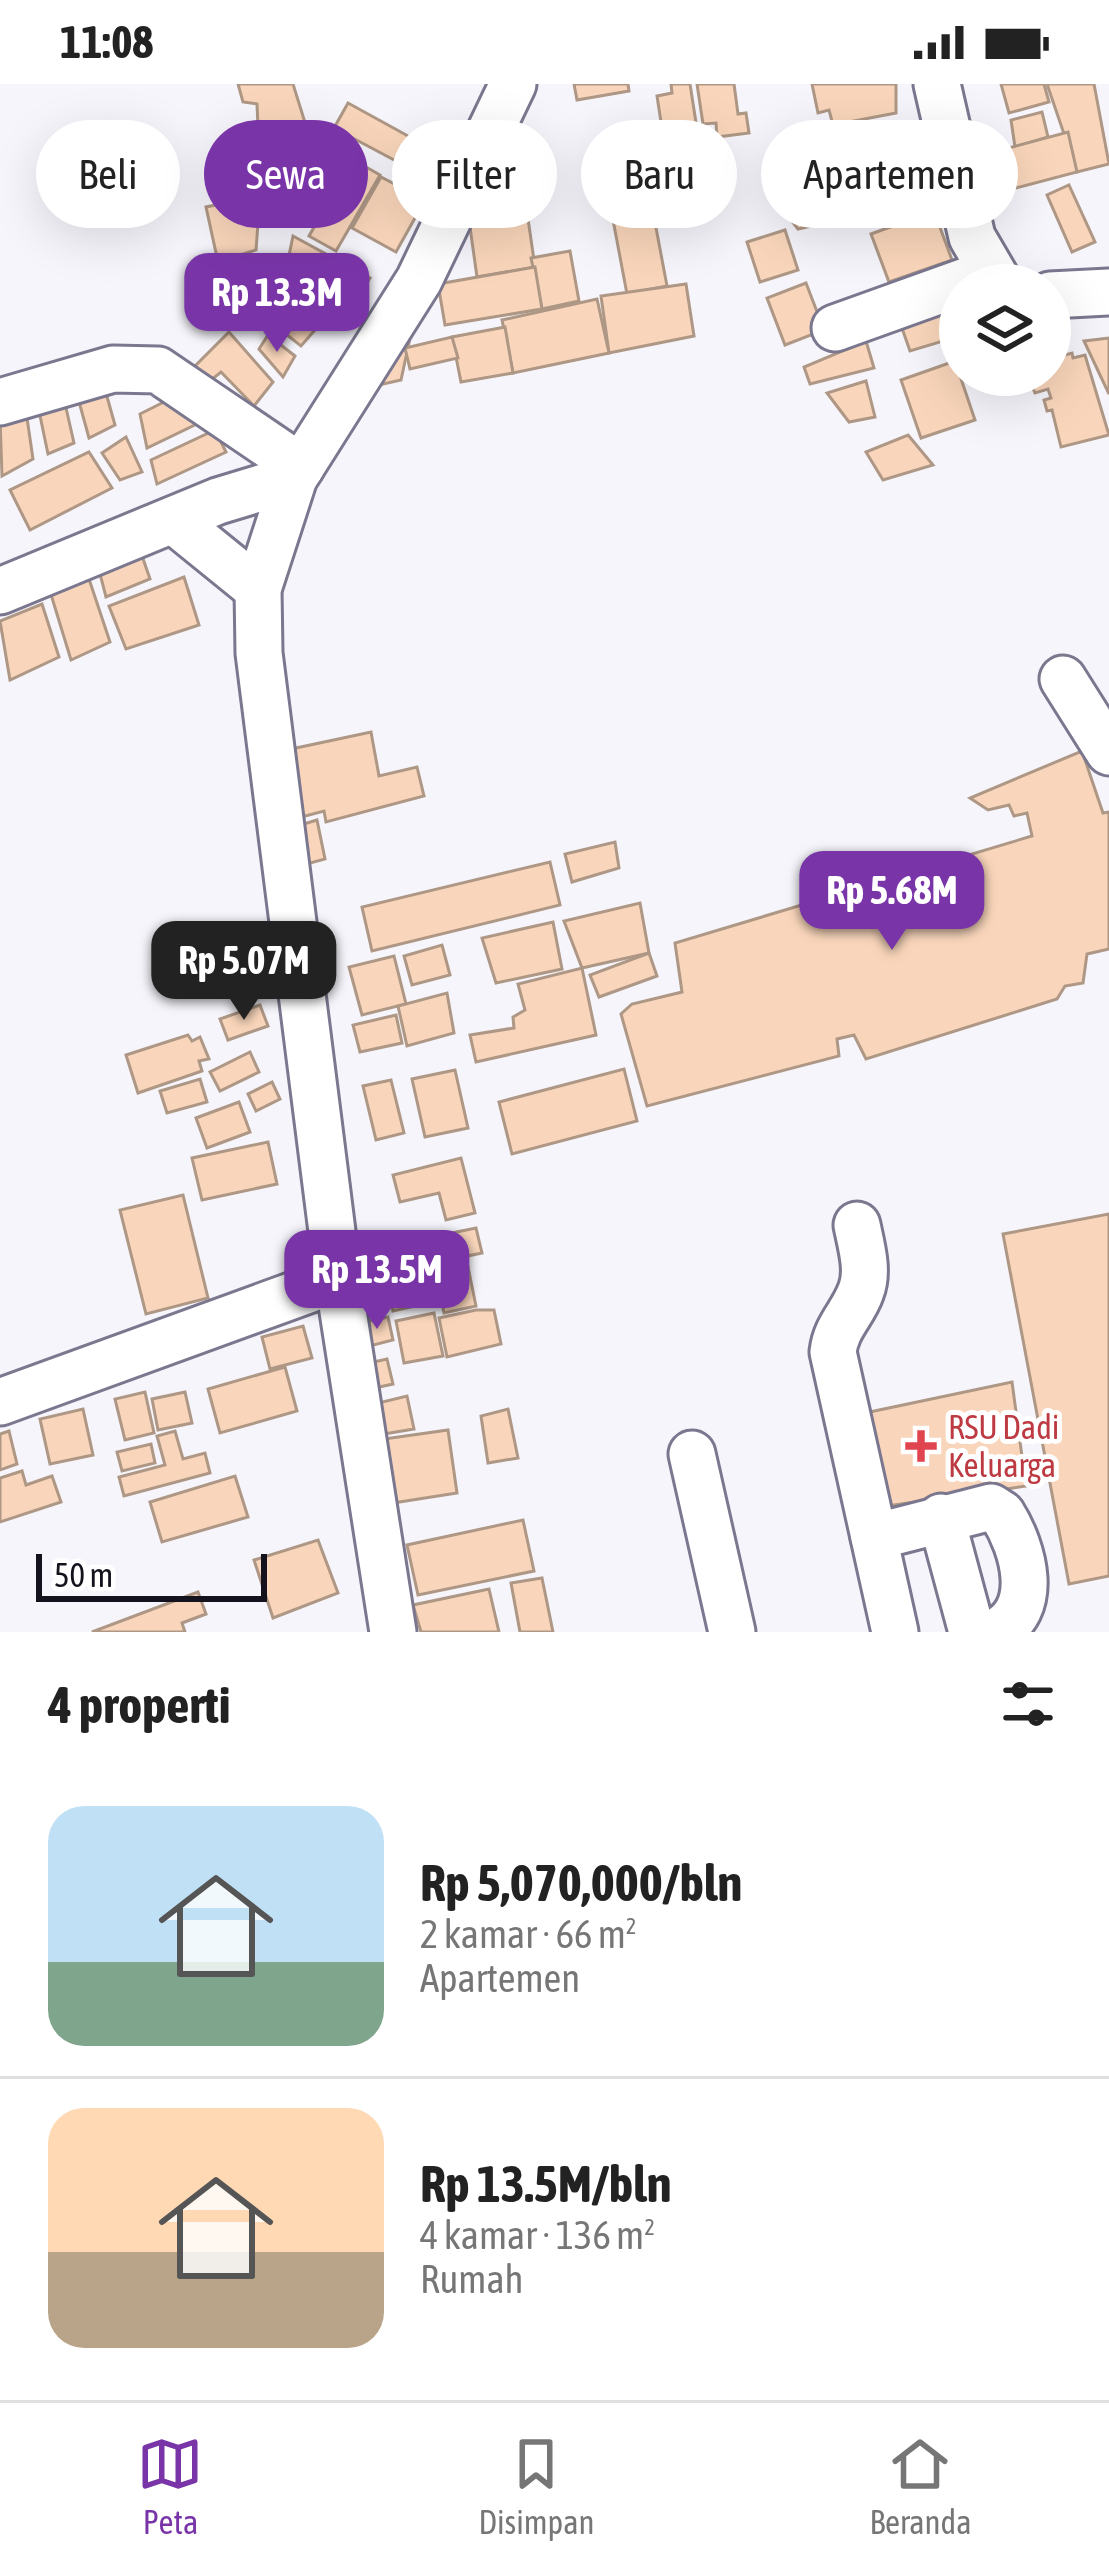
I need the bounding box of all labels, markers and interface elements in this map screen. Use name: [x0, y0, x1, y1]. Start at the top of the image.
text: 11:08: [60, 16, 154, 68]
chip: Beli: [36, 120, 180, 228]
chip: Sewa: [204, 120, 368, 228]
chip: Filter: [392, 120, 557, 228]
chip: Baru: [581, 120, 737, 228]
chip: Apartemen: [761, 120, 1018, 228]
pin: Rp 13.3M: [153, 253, 401, 355]
map controls: [939, 264, 1071, 396]
button: layers: [939, 264, 1071, 396]
text: Rp 13.3M: [211, 270, 343, 314]
pin: Rp 5.68M: [768, 851, 1016, 953]
text: Rp 5.68M: [826, 868, 958, 912]
pin: Rp 5.07M: [120, 921, 368, 1023]
text: Rp 5.07M: [178, 938, 310, 982]
pin: Rp 13.5M: [253, 1230, 501, 1332]
text: Rp 13.5M: [311, 1247, 443, 1291]
place label: RSU Dadi Keluarga: [948, 1408, 1059, 1484]
marker: RSU Dadi Keluarga: [905, 1430, 937, 1462]
scale bar: [36, 1548, 267, 1601]
text: 50 m: [54, 1556, 113, 1594]
icon: filters: [995, 1671, 1061, 1737]
text: 4 properti: [48, 1675, 230, 1734]
text: Rp 5,070,000/bln: [420, 1853, 742, 1912]
icon: home: [144, 1854, 288, 1998]
text: 2 kamar · 66 m²: [420, 1912, 637, 1956]
text: Apartemen: [420, 1956, 580, 2000]
text: Rp 13.5M/bln: [420, 2154, 671, 2213]
icon: home: [144, 2156, 288, 2300]
text: 4 kamar · 136 m²: [420, 2213, 655, 2257]
text: Rumah: [420, 2257, 523, 2301]
tab: Peta: [137, 2431, 203, 2541]
tab: Disimpan: [478, 2431, 594, 2541]
tab: Beranda: [869, 2431, 971, 2541]

